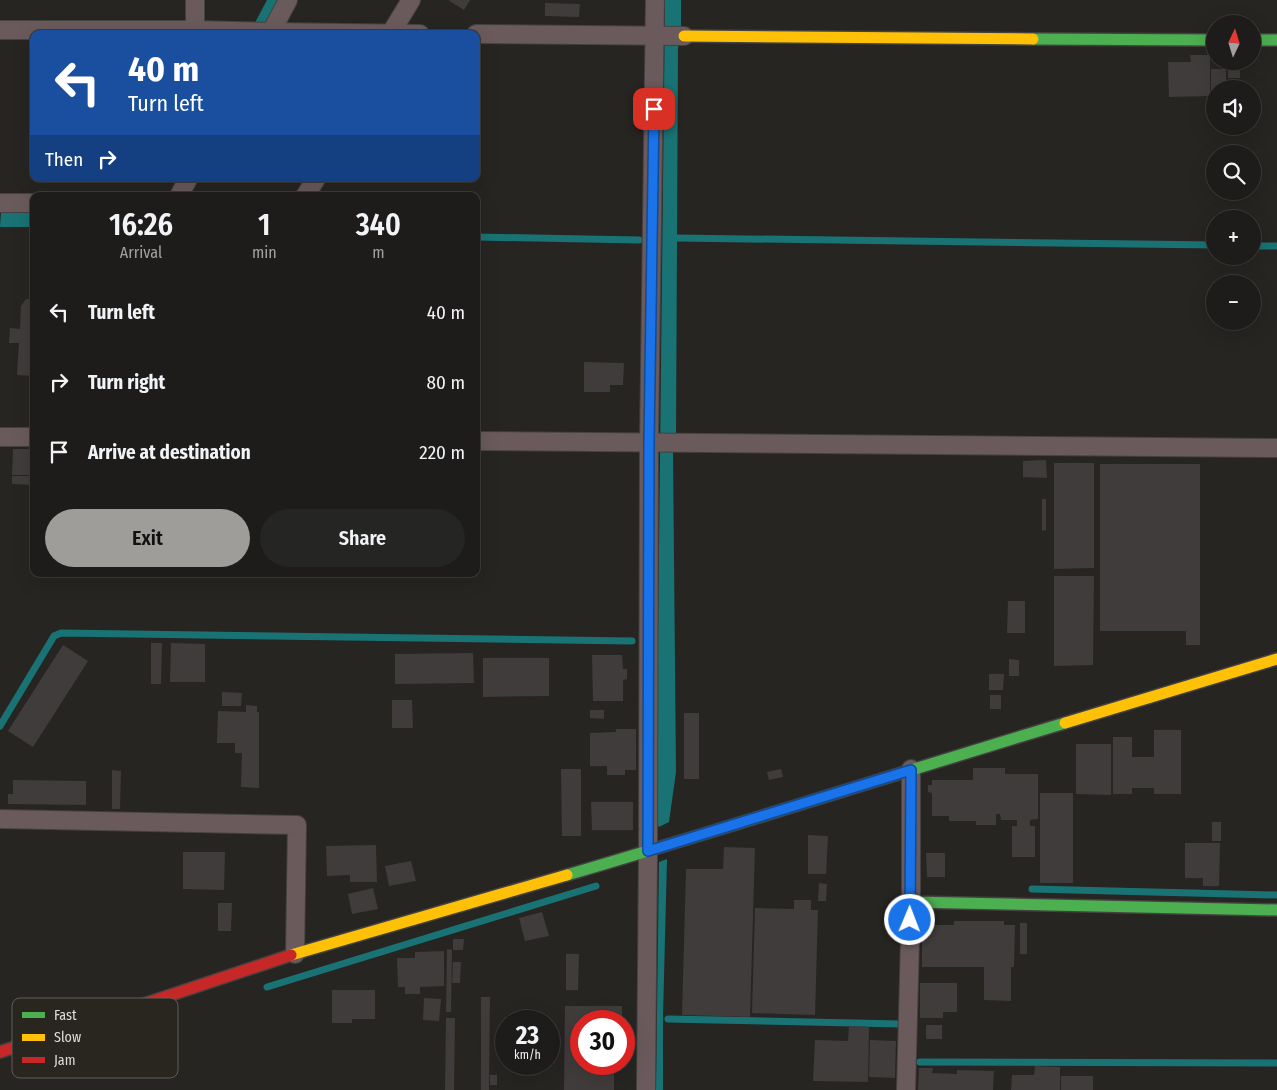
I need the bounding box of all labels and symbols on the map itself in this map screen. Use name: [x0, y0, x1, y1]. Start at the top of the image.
north arrow: [1206, 15, 1261, 70]
pin: [633, 88, 675, 130]
position arrow: [883, 893, 935, 945]
legend: [12, 998, 178, 1078]
text: Fast: [54, 1007, 77, 1024]
speed limit sign: 30: [570, 1010, 635, 1075]
text: Slow: [54, 1029, 81, 1046]
text: Jam: [54, 1052, 75, 1069]

